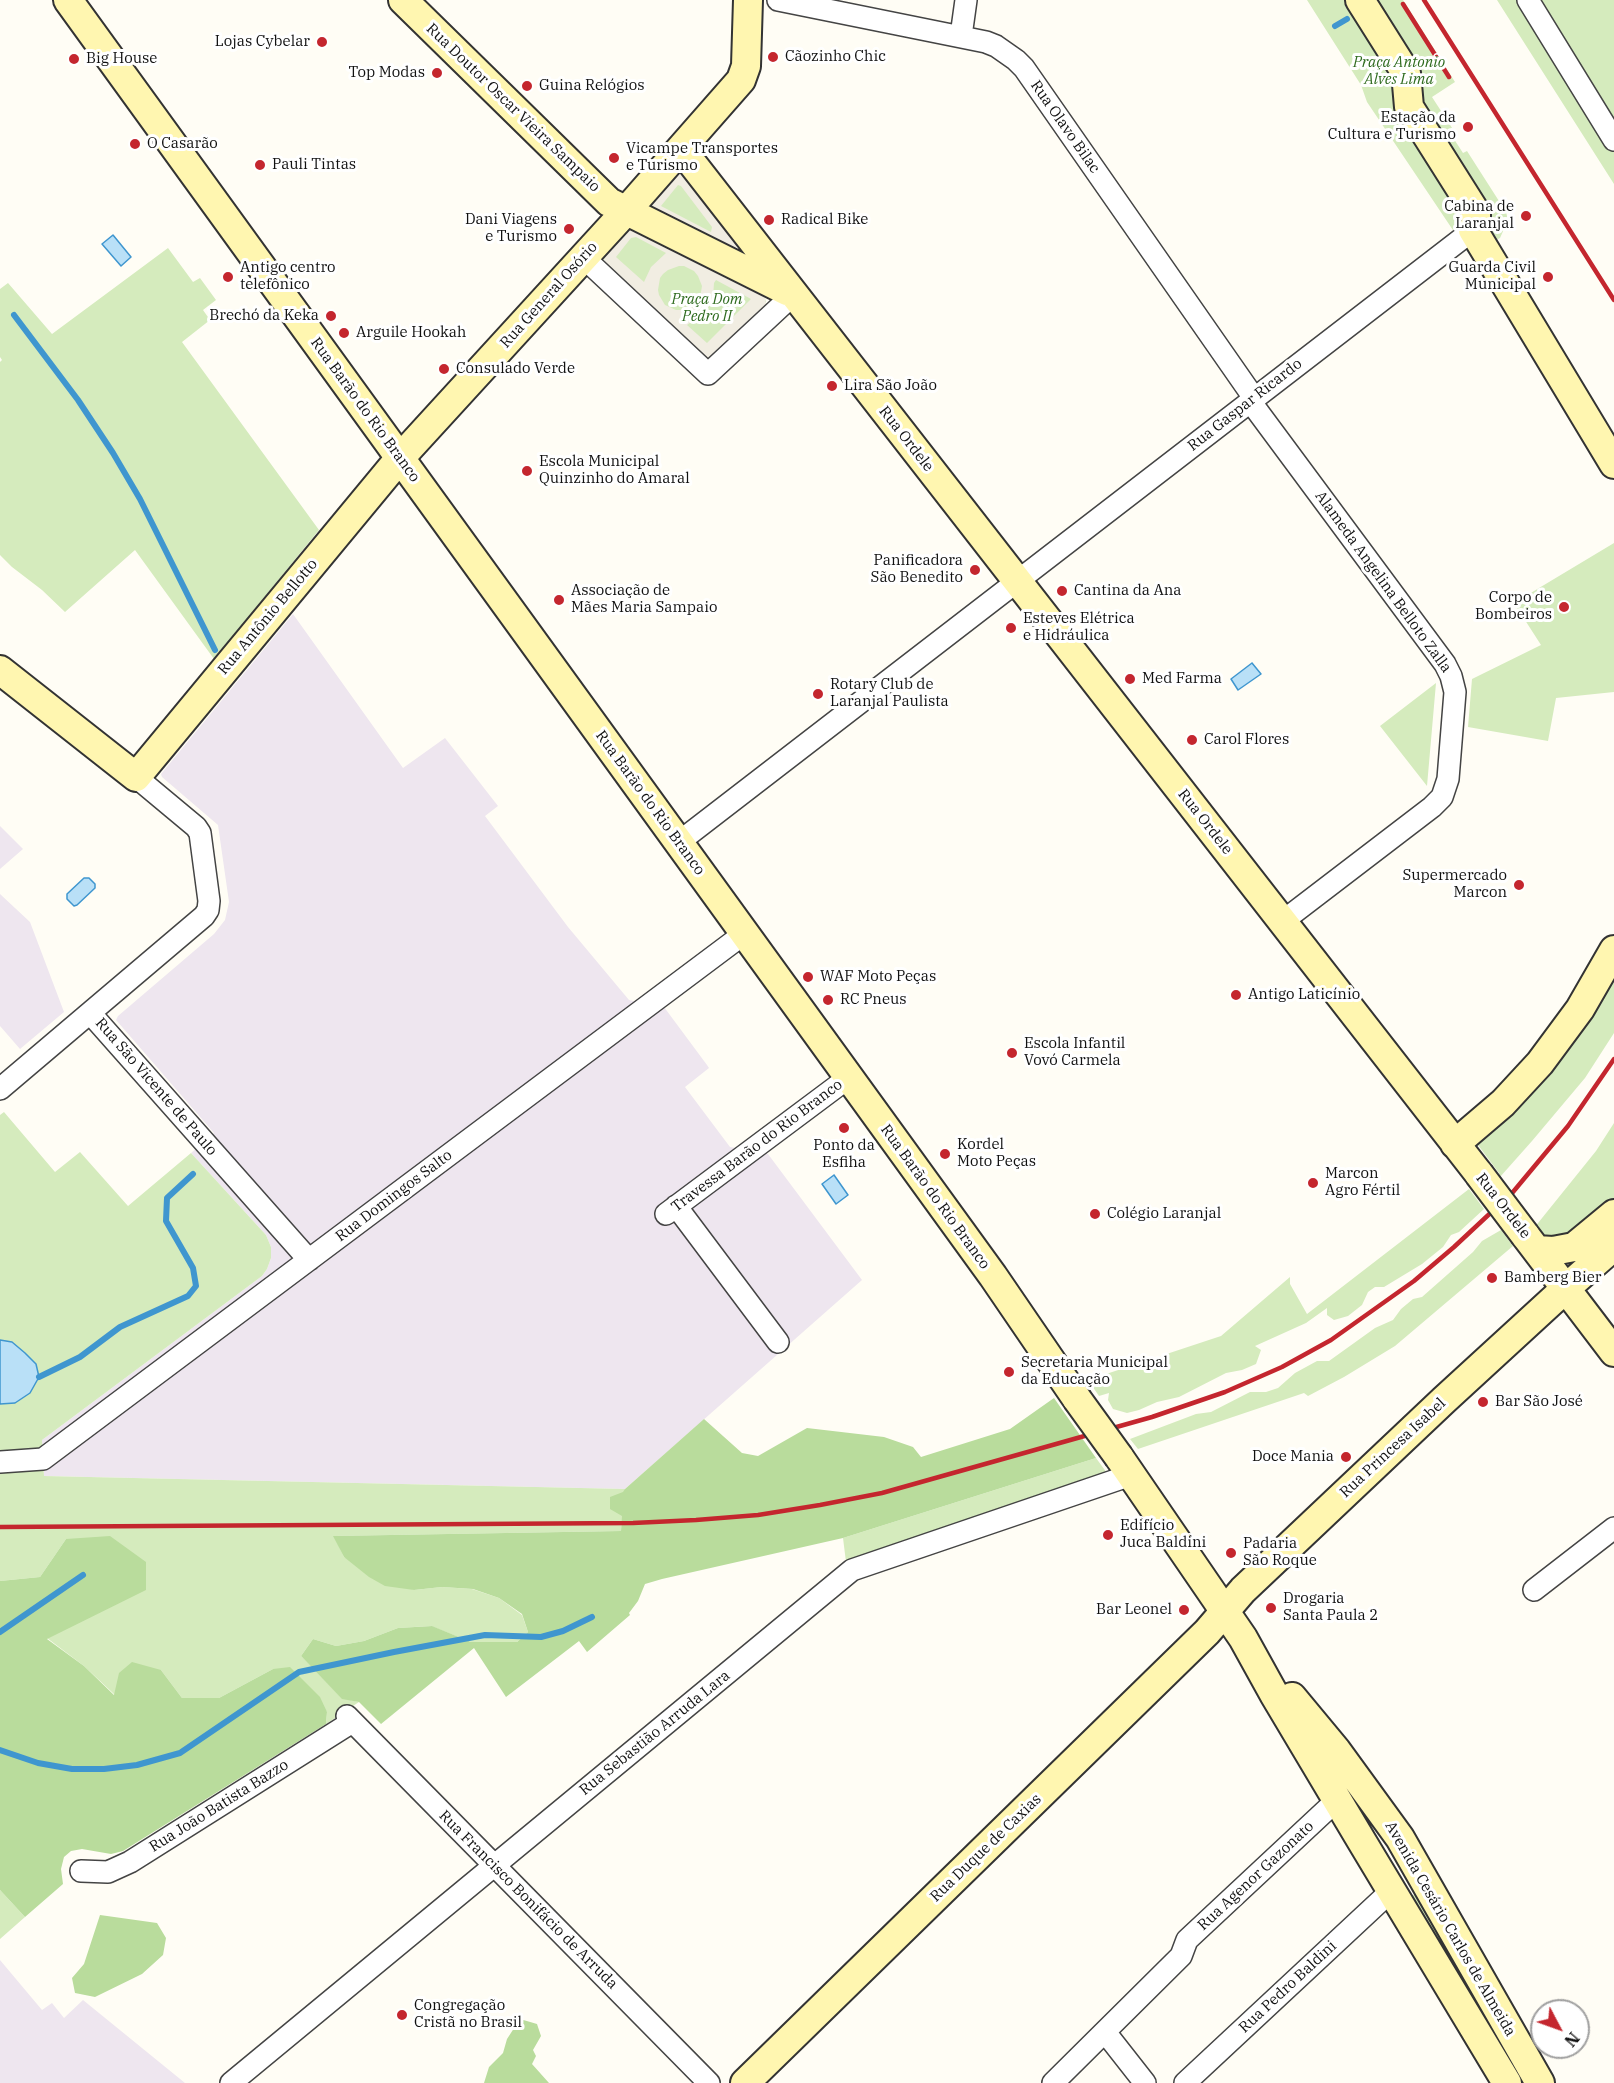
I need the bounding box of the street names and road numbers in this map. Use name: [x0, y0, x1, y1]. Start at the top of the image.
street label: Rua Doutor Oscar Vieira Sampaio: [422, 20, 604, 196]
street label: Rua Olavo Bilac: [1026, 77, 1104, 177]
street label: Rua General Osório: [497, 238, 601, 352]
street label: Rua Barão do Rio Branco: [306, 334, 424, 486]
street label: Rua Gaspar Ricardo: [1184, 355, 1306, 455]
street label: Rua Ordele: [875, 403, 937, 475]
street label: Alameda Angelina Belloto Zalla: [1311, 488, 1455, 676]
street label: Rua Antônio Bellotto: [214, 556, 322, 678]
street label: Rua Barão do Rio Branco: [591, 727, 709, 879]
street label: Rua Ordele: [1174, 786, 1236, 858]
street label: Rua São Vicente de Paulo: [91, 1015, 221, 1159]
street label: Travessa Barão do Rio Branco: [668, 1076, 846, 1216]
street label: Rua Barão do Rio Branco: [876, 1121, 994, 1273]
street label: Rua Domingos Salto: [332, 1146, 456, 1246]
street label: Rua Ordele: [1472, 1170, 1534, 1242]
street label: Rua Princesa Isabel: [1336, 1394, 1450, 1502]
street label: Rua Sebastião Arruda Lara: [576, 1667, 734, 1799]
street label: Rua João Batista Bazzo: [146, 1756, 292, 1856]
street label: Rua Duque de Caxias: [927, 1790, 1045, 1906]
street label: Rua Francisco Bonifácio de Arruda: [435, 1807, 621, 1993]
street label: Rua Agenor Gazonato: [1194, 1818, 1318, 1934]
street label: Avenida Cesário Carlos de Almeida: [1381, 1818, 1519, 2040]
street label: Rua Pedro Baldini: [1235, 1937, 1341, 2037]

